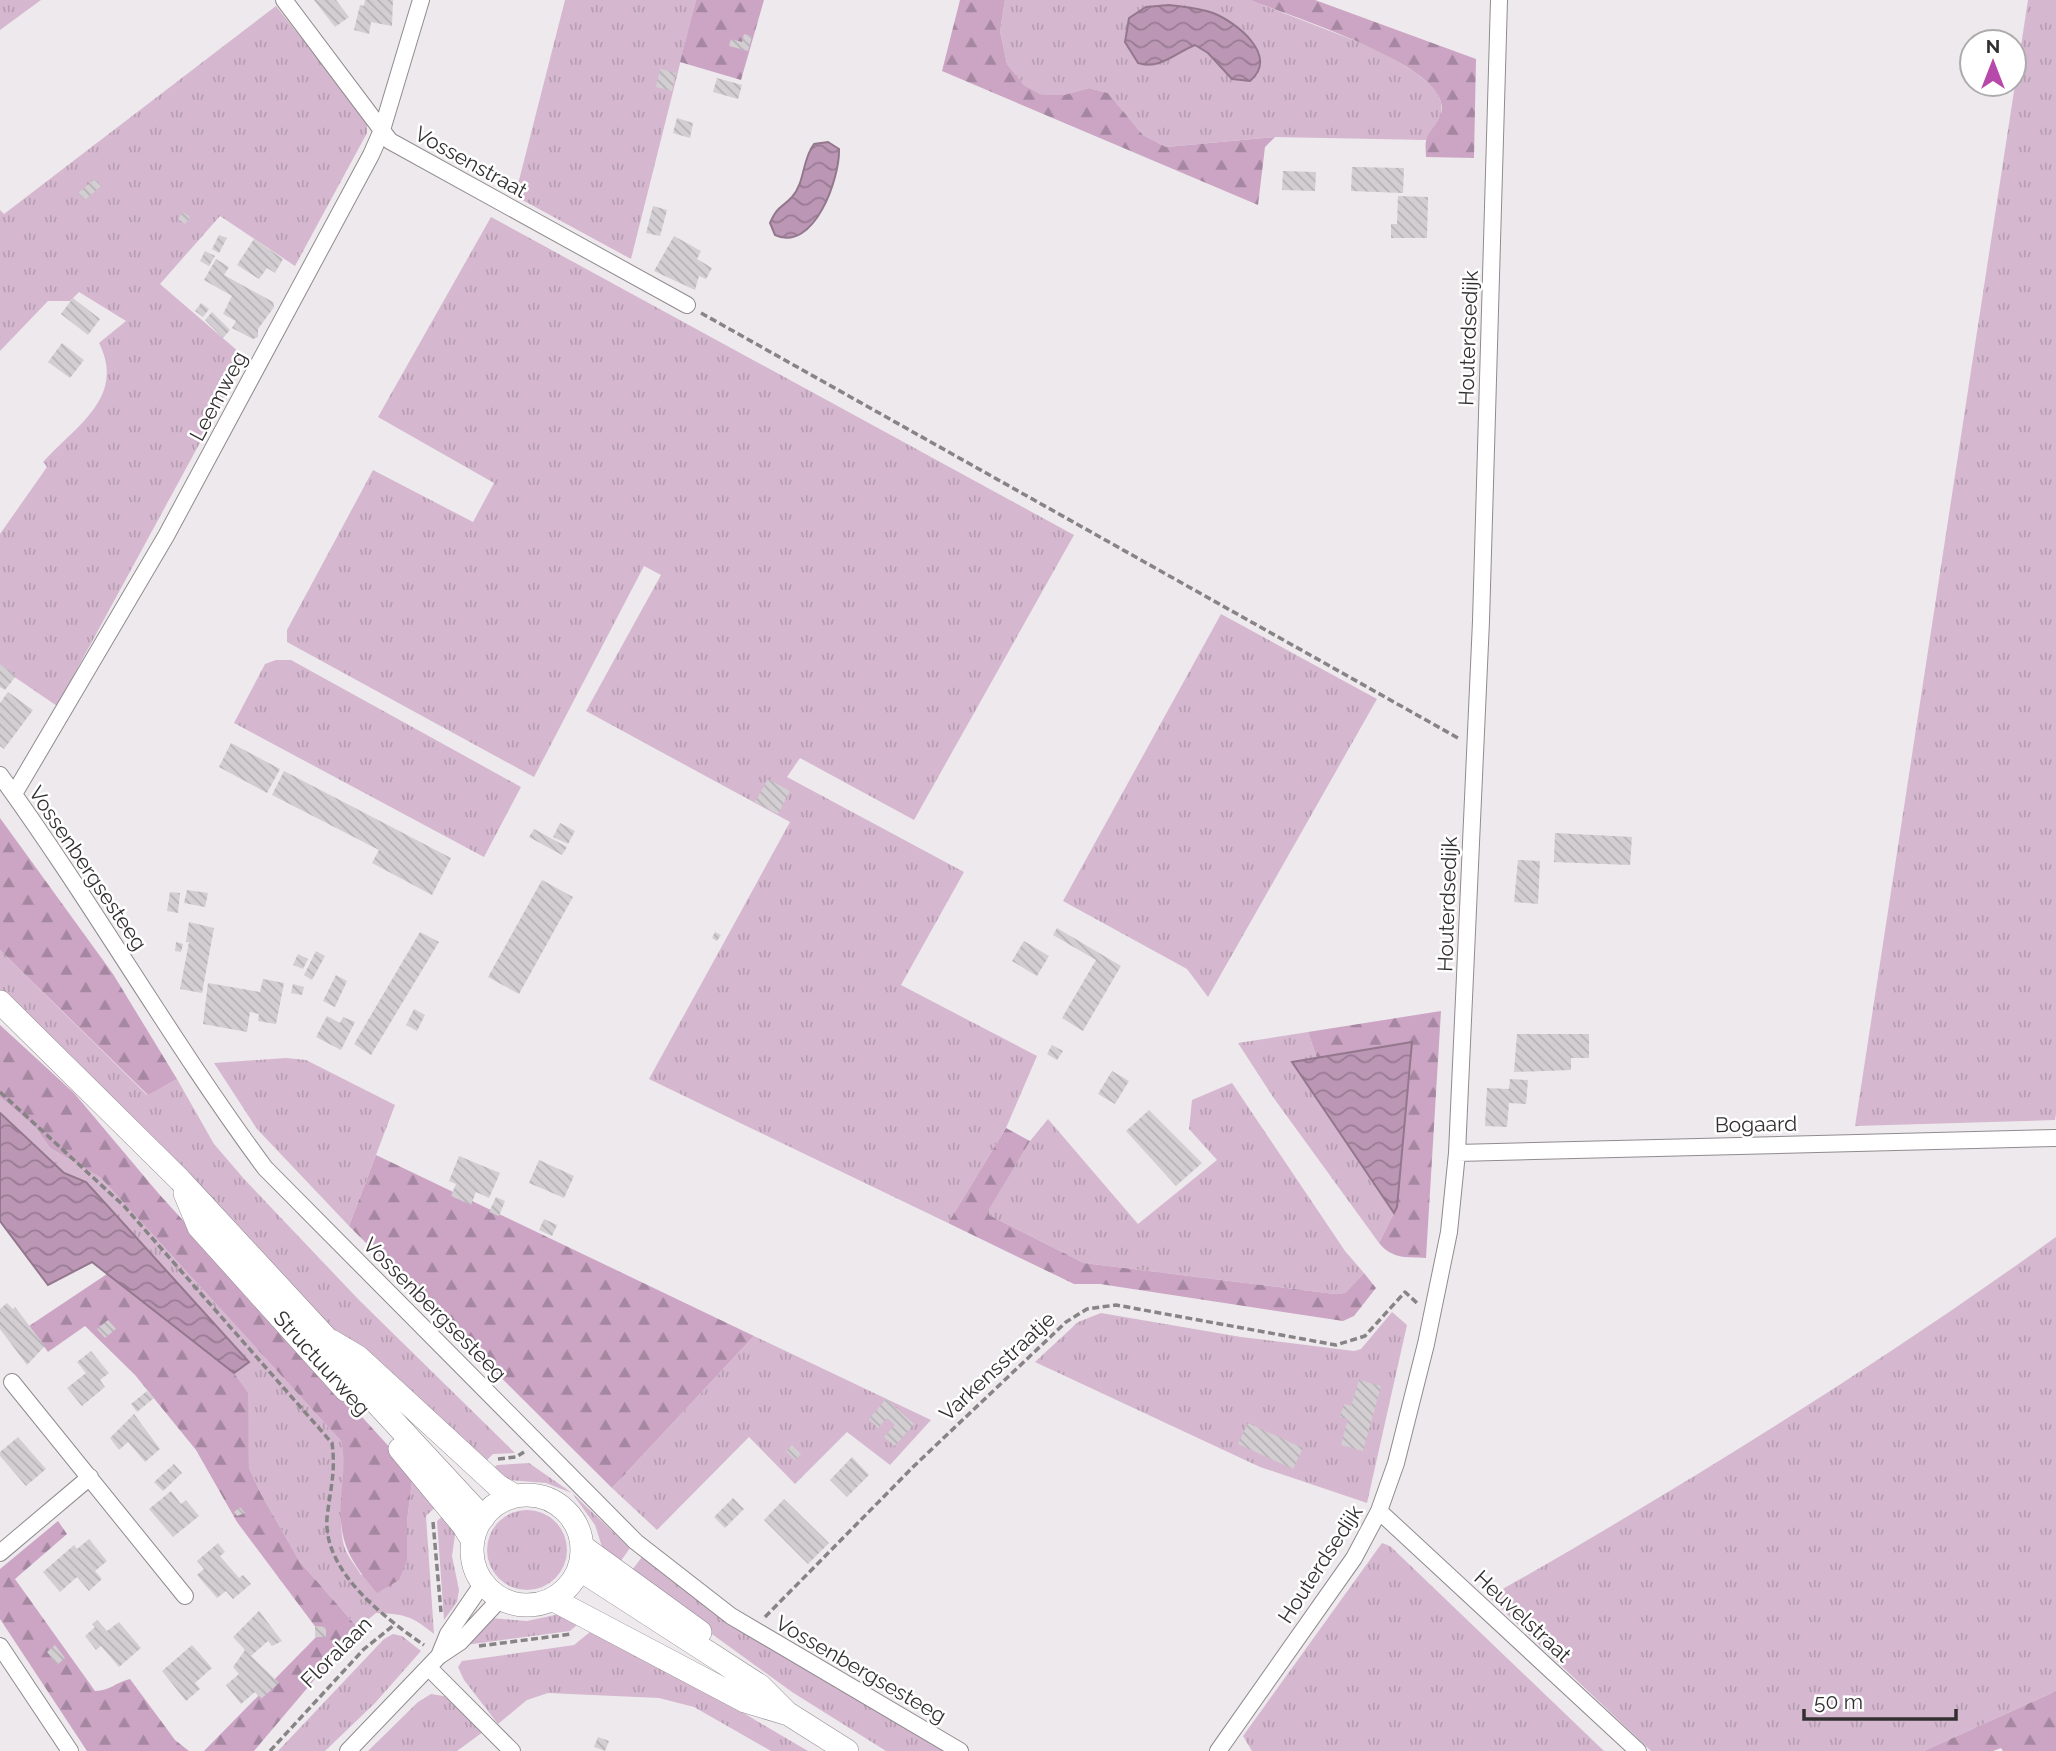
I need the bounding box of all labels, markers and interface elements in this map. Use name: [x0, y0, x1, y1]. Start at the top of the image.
north arrow: [1958, 28, 2028, 98]
text: N: [1986, 35, 2000, 57]
street label: Vossenstraat: [410, 121, 532, 203]
street label: Houterdsedijk: [1453, 270, 1483, 406]
street label: Leemweg: [184, 347, 252, 445]
street label: Vossenbergsesteeg: [24, 781, 152, 955]
street label: Houterdsedijk: [1432, 836, 1462, 972]
street label: Bogaard: [1715, 1111, 1797, 1137]
street label: Vossenbergsesteeg: [358, 1232, 512, 1386]
street label: Structuurweg: [268, 1305, 376, 1421]
street label: Varkensstraatje: [934, 1306, 1060, 1426]
street label: Houterdsedijk: [1273, 1500, 1367, 1628]
street label: Heuvelstraat: [1469, 1565, 1577, 1667]
street label: Vossenbergsesteeg: [771, 1610, 951, 1728]
street label: Floralaan: [295, 1611, 377, 1693]
scale bar: [1804, 1678, 1956, 1722]
text: 50 m: [1814, 1689, 1863, 1714]

